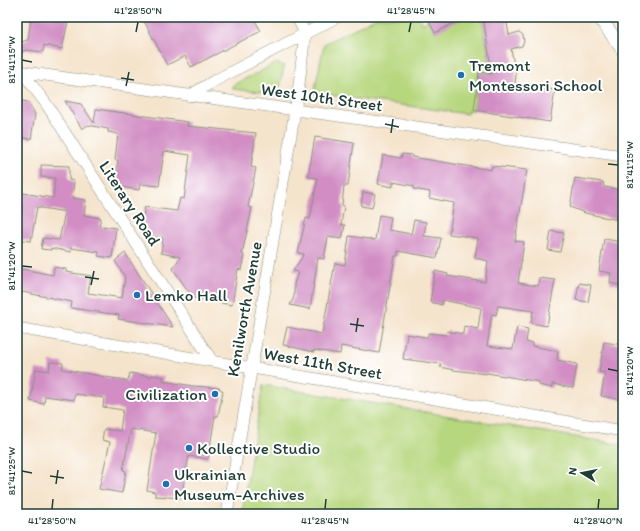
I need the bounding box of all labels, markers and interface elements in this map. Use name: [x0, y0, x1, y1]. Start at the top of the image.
text: 41°28'50"N: [114, 4, 162, 17]
text: 41°28'45"N: [387, 4, 435, 17]
text: 81°41'15"W: [5, 36, 18, 84]
place label: Tremont Montessori School: [469, 55, 602, 95]
marker: Tremont Montessori School: [456, 70, 466, 80]
street label: West 10th Street: [260, 79, 384, 115]
text: 81°41'15"W: [623, 141, 636, 189]
street label: Literary Road: [95, 157, 165, 249]
street label: Kenilworth Avenue: [222, 240, 266, 378]
text: 81°41'20"W: [5, 241, 18, 291]
place label: Lemko Hall: [145, 285, 228, 305]
marker: Lemko Hall: [132, 290, 142, 300]
street label: West 11th Street: [262, 343, 384, 383]
text: 81°41'20"W: [623, 346, 636, 396]
place label: Civilization: [125, 384, 207, 404]
marker: Civilization: [210, 389, 220, 399]
place label: Kollective Studio: [197, 438, 320, 458]
marker: Kollective Studio: [184, 443, 194, 453]
text: 81°41'25"W: [5, 446, 18, 495]
north arrow: [562, 453, 602, 493]
place label: Ukrainian Museum-Archives: [174, 464, 305, 504]
text: N: [566, 467, 580, 476]
marker: Ukrainian Museum-Archives: [161, 479, 171, 489]
text: 41°28'50"N: [28, 514, 76, 527]
text: 41°28'45"N: [301, 514, 349, 527]
text: 41°28'40"N: [574, 514, 623, 527]

